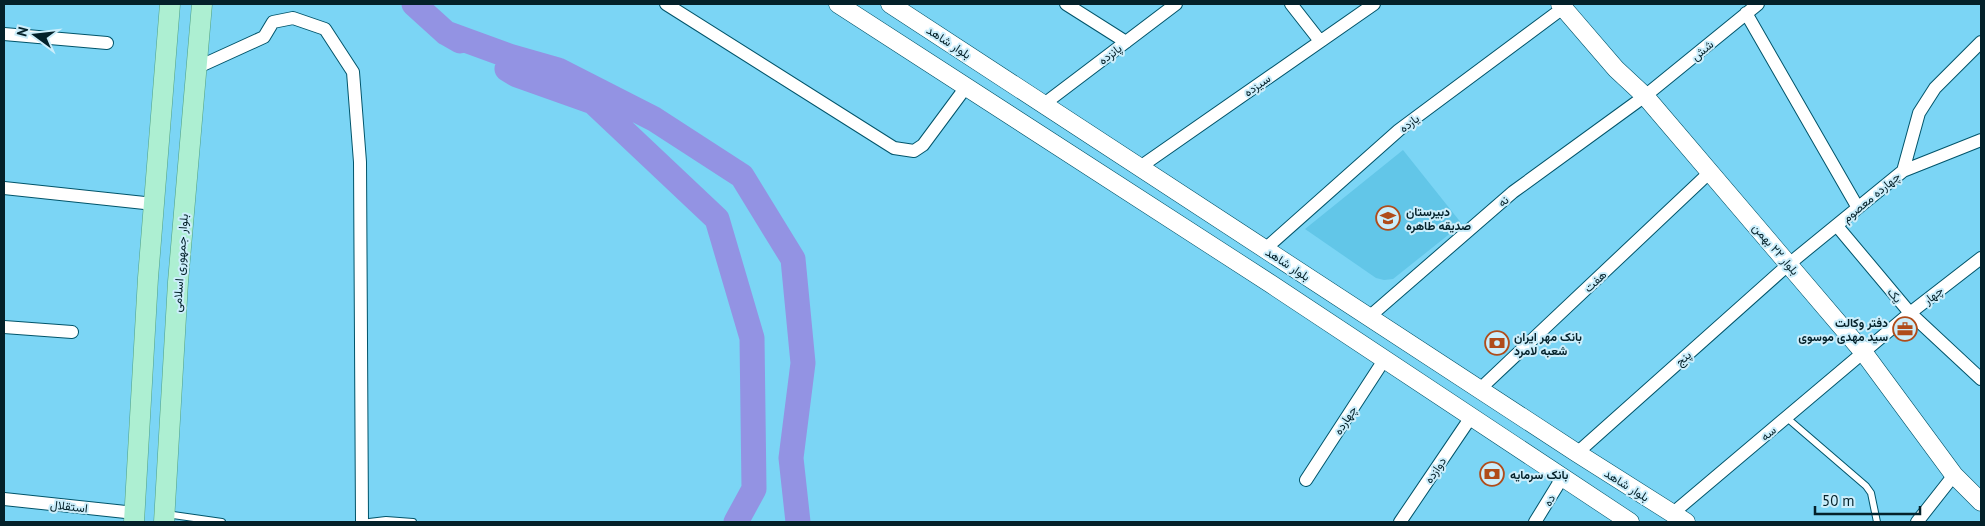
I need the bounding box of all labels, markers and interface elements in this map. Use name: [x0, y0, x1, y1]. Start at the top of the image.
north arrow: [10, 10, 60, 60]
street label: بلوار شاهد: [923, 22, 974, 63]
text: N: [13, 25, 32, 38]
street label: شش: [1688, 37, 1717, 64]
street label: پانزده: [1095, 40, 1125, 68]
street label: سیزده: [1241, 70, 1274, 100]
street label: یازده: [1396, 110, 1423, 136]
street label: چهارده معصوم: [1839, 168, 1904, 226]
street label: نه: [1494, 192, 1512, 210]
place label: دبیرستان صدیقه طاهره: [1406, 204, 1471, 234]
school or university icon: دبیرستان صدیقه طاهره: [1375, 205, 1401, 231]
street label: بلوار جمهوری اسلامی: [169, 213, 192, 313]
street label: بلوار ۲۲ بهمن: [1749, 220, 1803, 279]
street label: بلوار شاهد: [1262, 244, 1313, 285]
street label: هفت: [1581, 267, 1609, 295]
street label: چهار: [1919, 283, 1947, 309]
street label: یک: [1884, 284, 1906, 306]
place label: دفتر وكالت سید مهدی موسوی: [1798, 315, 1888, 345]
office icon: دفتر وكالت سید مهدی موسوی: [1892, 316, 1918, 342]
place label: بانک مهر ایران شعبه لامرد: [1514, 329, 1582, 359]
bank icon: بانک مهر ایران شعبه لامرد: [1484, 330, 1510, 356]
street label: پنج: [1672, 347, 1696, 370]
street label: چهارده: [1330, 403, 1361, 438]
street label: سه: [1757, 422, 1779, 444]
street label: دوازده: [1421, 454, 1450, 487]
bank icon: بانک سرمایه: [1479, 461, 1505, 487]
street label: بلوار شاهد: [1601, 465, 1652, 505]
place label: بانک سرمایه: [1510, 467, 1569, 483]
scale bar: [1815, 484, 1920, 516]
street label: ده: [1540, 491, 1558, 509]
text: 50 m: [1822, 491, 1855, 510]
street label: استقلال: [49, 497, 89, 516]

